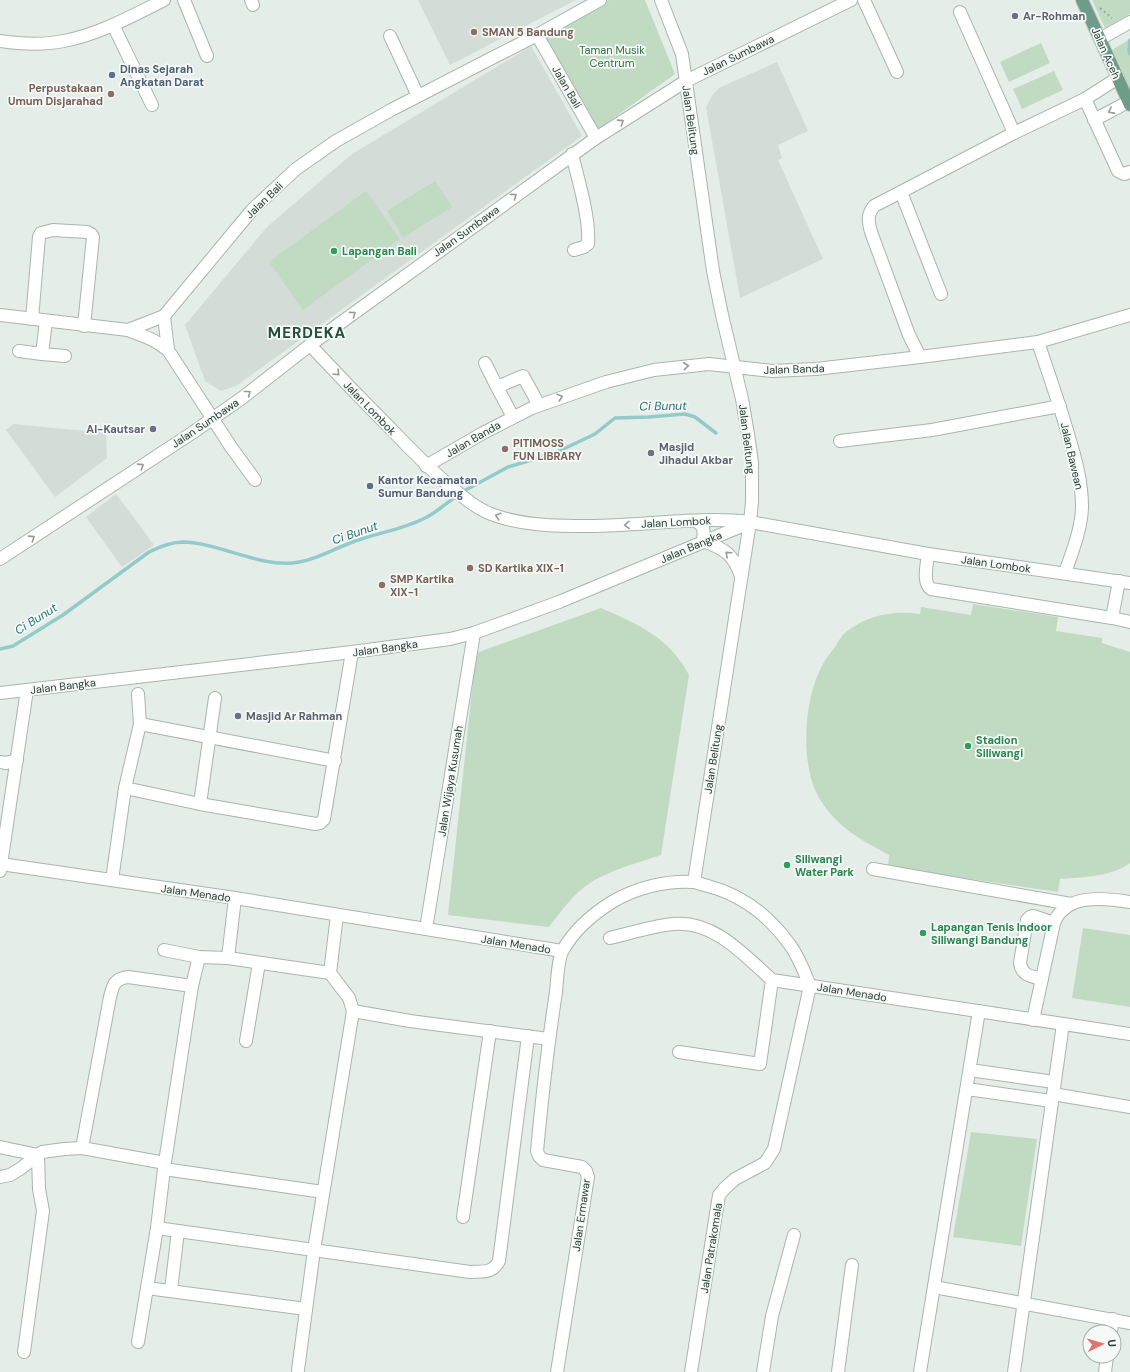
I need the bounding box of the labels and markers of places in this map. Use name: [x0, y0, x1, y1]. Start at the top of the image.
place label: Ar-Rohman: [1023, 9, 1086, 23]
marker: Ar-Rohman: [1010, 11, 1020, 21]
place label: SMAN 5 Bandung: [482, 25, 574, 39]
marker: SMAN 5 Bandung: [469, 27, 479, 37]
place label: Dinas Sejarah Angkatan Darat: [120, 62, 204, 89]
marker: Dinas Sejarah Angkatan Darat: [107, 70, 117, 80]
place label: Perpustakaan Umum Disjarahad: [8, 81, 103, 108]
marker: Perpustakaan Umum Disjarahad: [106, 89, 116, 99]
place label: Lapangan Bali: [342, 244, 417, 258]
marker: Lapangan Bali: [329, 246, 339, 256]
place label: Al-Kautsar: [86, 422, 146, 436]
marker: Al-Kautsar: [148, 424, 158, 434]
place label: PITIMOSS FUN LIBRARY: [513, 436, 582, 463]
place label: Masjid Jihadul Akbar: [659, 440, 734, 467]
marker: PITIMOSS FUN LIBRARY: [500, 444, 510, 454]
marker: Masjid Jihadul Akbar: [646, 448, 656, 458]
place label: Kantor Kecamatan Sumur Bandung: [378, 473, 478, 500]
marker: Kantor Kecamatan Sumur Bandung: [365, 481, 375, 491]
place label: SD Kartika XIX-1: [478, 561, 564, 575]
marker: SD Kartika XIX-1: [465, 563, 475, 573]
place label: SMP Kartika XIX-1: [390, 572, 454, 599]
marker: SMP Kartika XIX-1: [377, 580, 387, 590]
place label: Masjid Ar Rahman: [246, 709, 343, 723]
marker: Masjid Ar Rahman: [233, 711, 243, 721]
place label: Stadion Siliwangi: [976, 733, 1023, 760]
marker: Stadion Siliwangi: [963, 741, 973, 751]
place label: Siliwangi Water Park: [795, 852, 855, 879]
marker: Siliwangi Water Park: [782, 860, 792, 870]
place label: Lapangan Tenis Indoor Siliwangi Bandung: [931, 920, 1052, 947]
marker: Lapangan Tenis Indoor Siliwangi Bandung: [918, 928, 928, 938]

